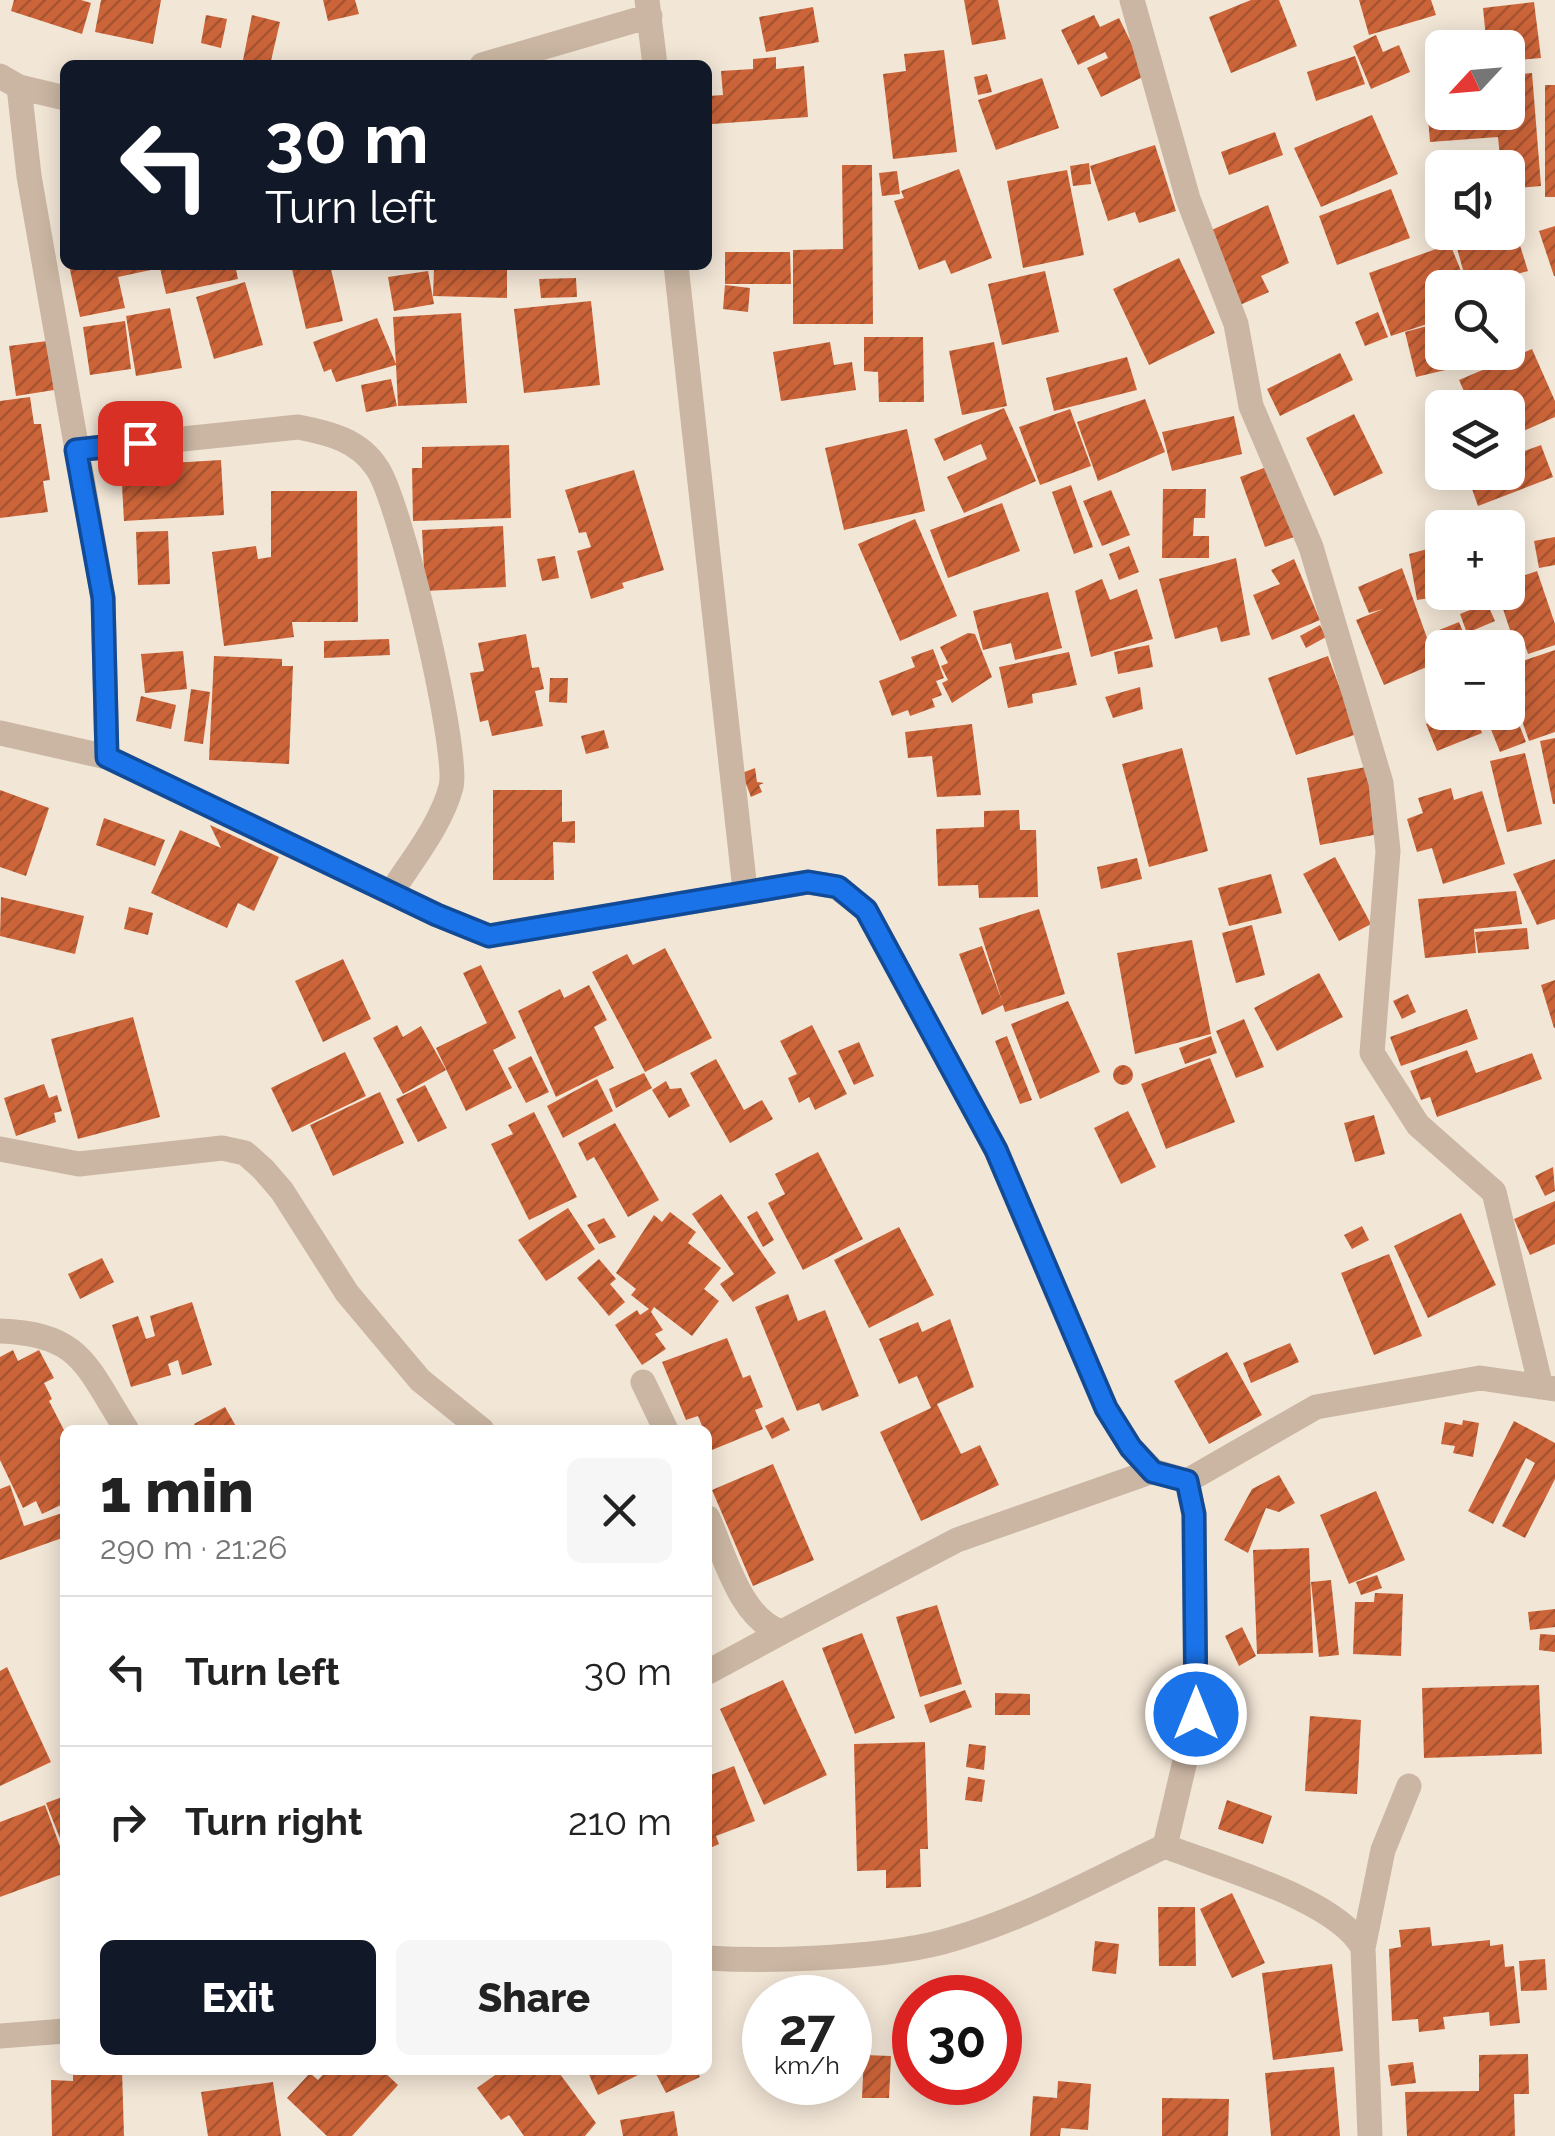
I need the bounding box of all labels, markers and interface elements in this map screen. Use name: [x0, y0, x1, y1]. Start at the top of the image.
north arrow: [1425, 30, 1525, 130]
map controls: [1425, 30, 1525, 730]
text: 30 m: [265, 97, 429, 179]
icon: left: [100, 100, 230, 230]
button: sound: [1425, 150, 1525, 250]
text: Turn left: [265, 181, 437, 234]
button: search: [1425, 270, 1525, 370]
button: layers: [1425, 390, 1525, 490]
pin: [98, 401, 183, 486]
icon: arrive: [113, 416, 168, 471]
button: +: [1425, 510, 1525, 610]
button: −: [1425, 630, 1525, 730]
text: 1 min: [100, 1456, 254, 1526]
button: close: [567, 1458, 672, 1563]
text: 290 m · 21:26: [100, 1529, 287, 1566]
icon: left: [100, 1644, 155, 1699]
text: Turn left: [185, 1649, 340, 1694]
text: 30 m: [584, 1649, 672, 1694]
position arrow: [1144, 1662, 1248, 1766]
icon: right: [100, 1794, 155, 1849]
text: Turn right: [185, 1799, 362, 1844]
text: 210 m: [568, 1799, 672, 1844]
button: Exit: [100, 1940, 376, 2055]
button: Share: [396, 1940, 672, 2055]
speed limit sign: 30: [892, 1975, 1022, 2105]
text: 27: [779, 1998, 835, 2057]
text: km/h: [774, 2050, 840, 2080]

